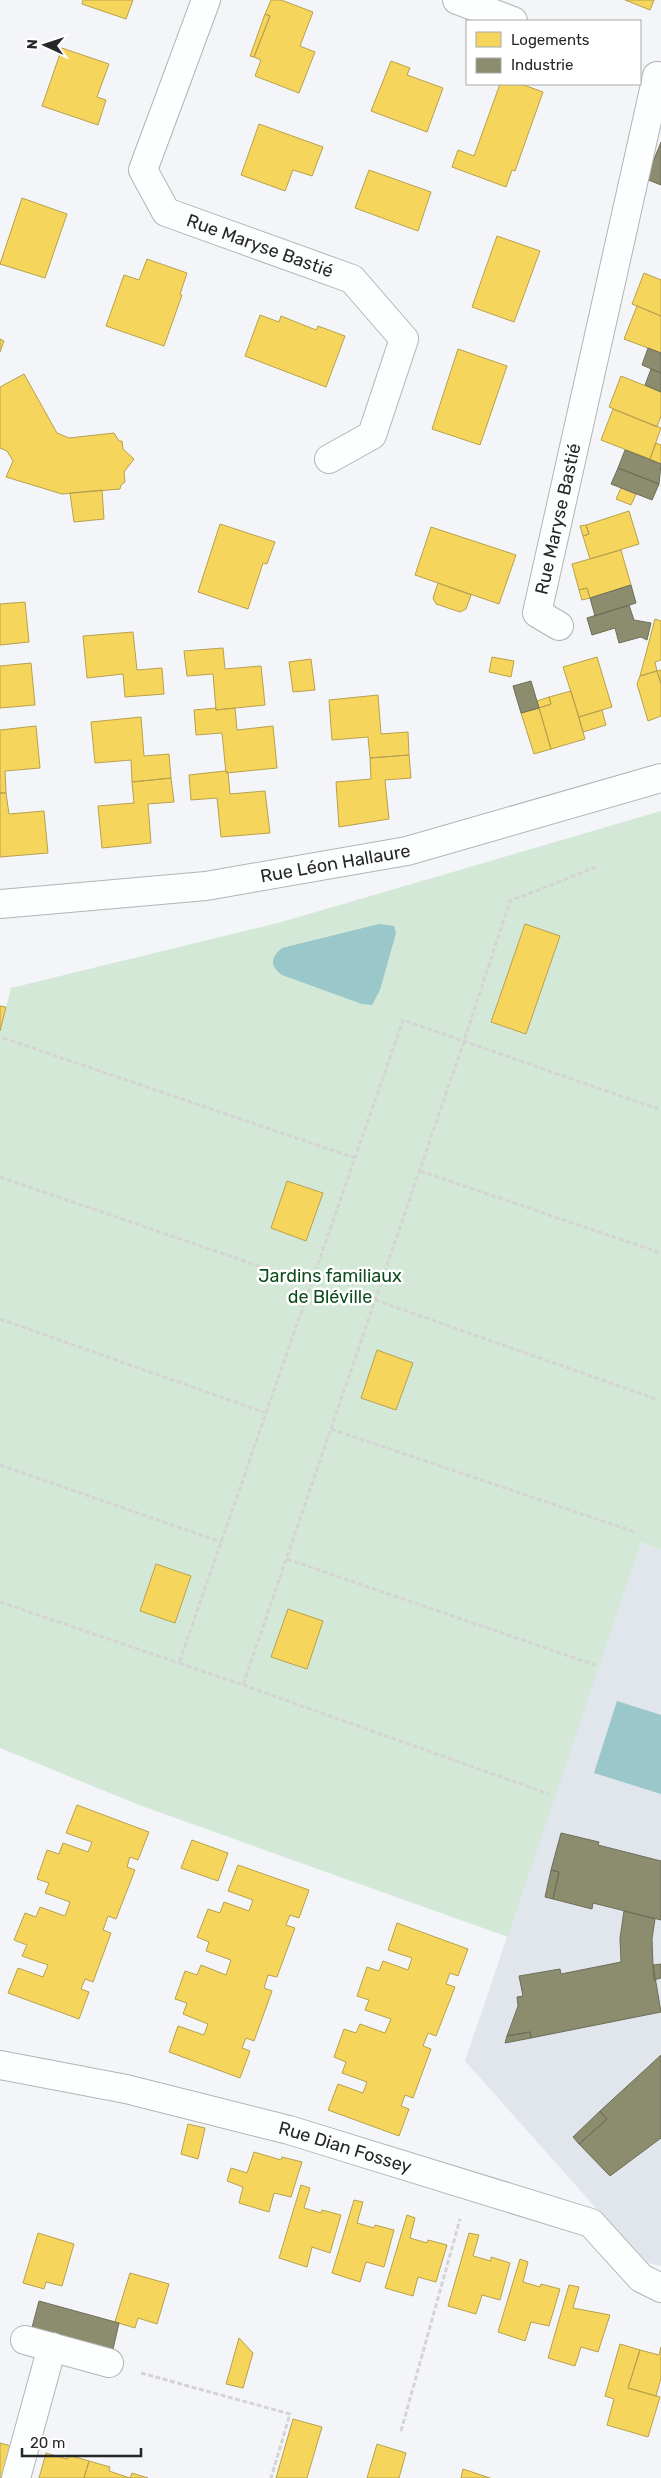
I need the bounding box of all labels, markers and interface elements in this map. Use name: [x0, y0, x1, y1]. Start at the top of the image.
north arrow: [20, 20, 70, 70]
legend: [466, 20, 641, 85]
text: Logements: [511, 31, 590, 49]
text: N: [24, 39, 41, 50]
text: Industrie: [511, 56, 573, 74]
street label: Rue Maryse Bastié: [184, 209, 336, 282]
street label: Rue Maryse Bastié: [530, 441, 586, 597]
street label: Rue Léon Hallaure: [259, 840, 412, 887]
park label: Jardins familiaux de Bléville: [258, 1265, 402, 1308]
street label: Rue Dian Fossey: [276, 2117, 414, 2178]
scale bar: [22, 2426, 141, 2458]
text: 20 m: [30, 2434, 65, 2452]

